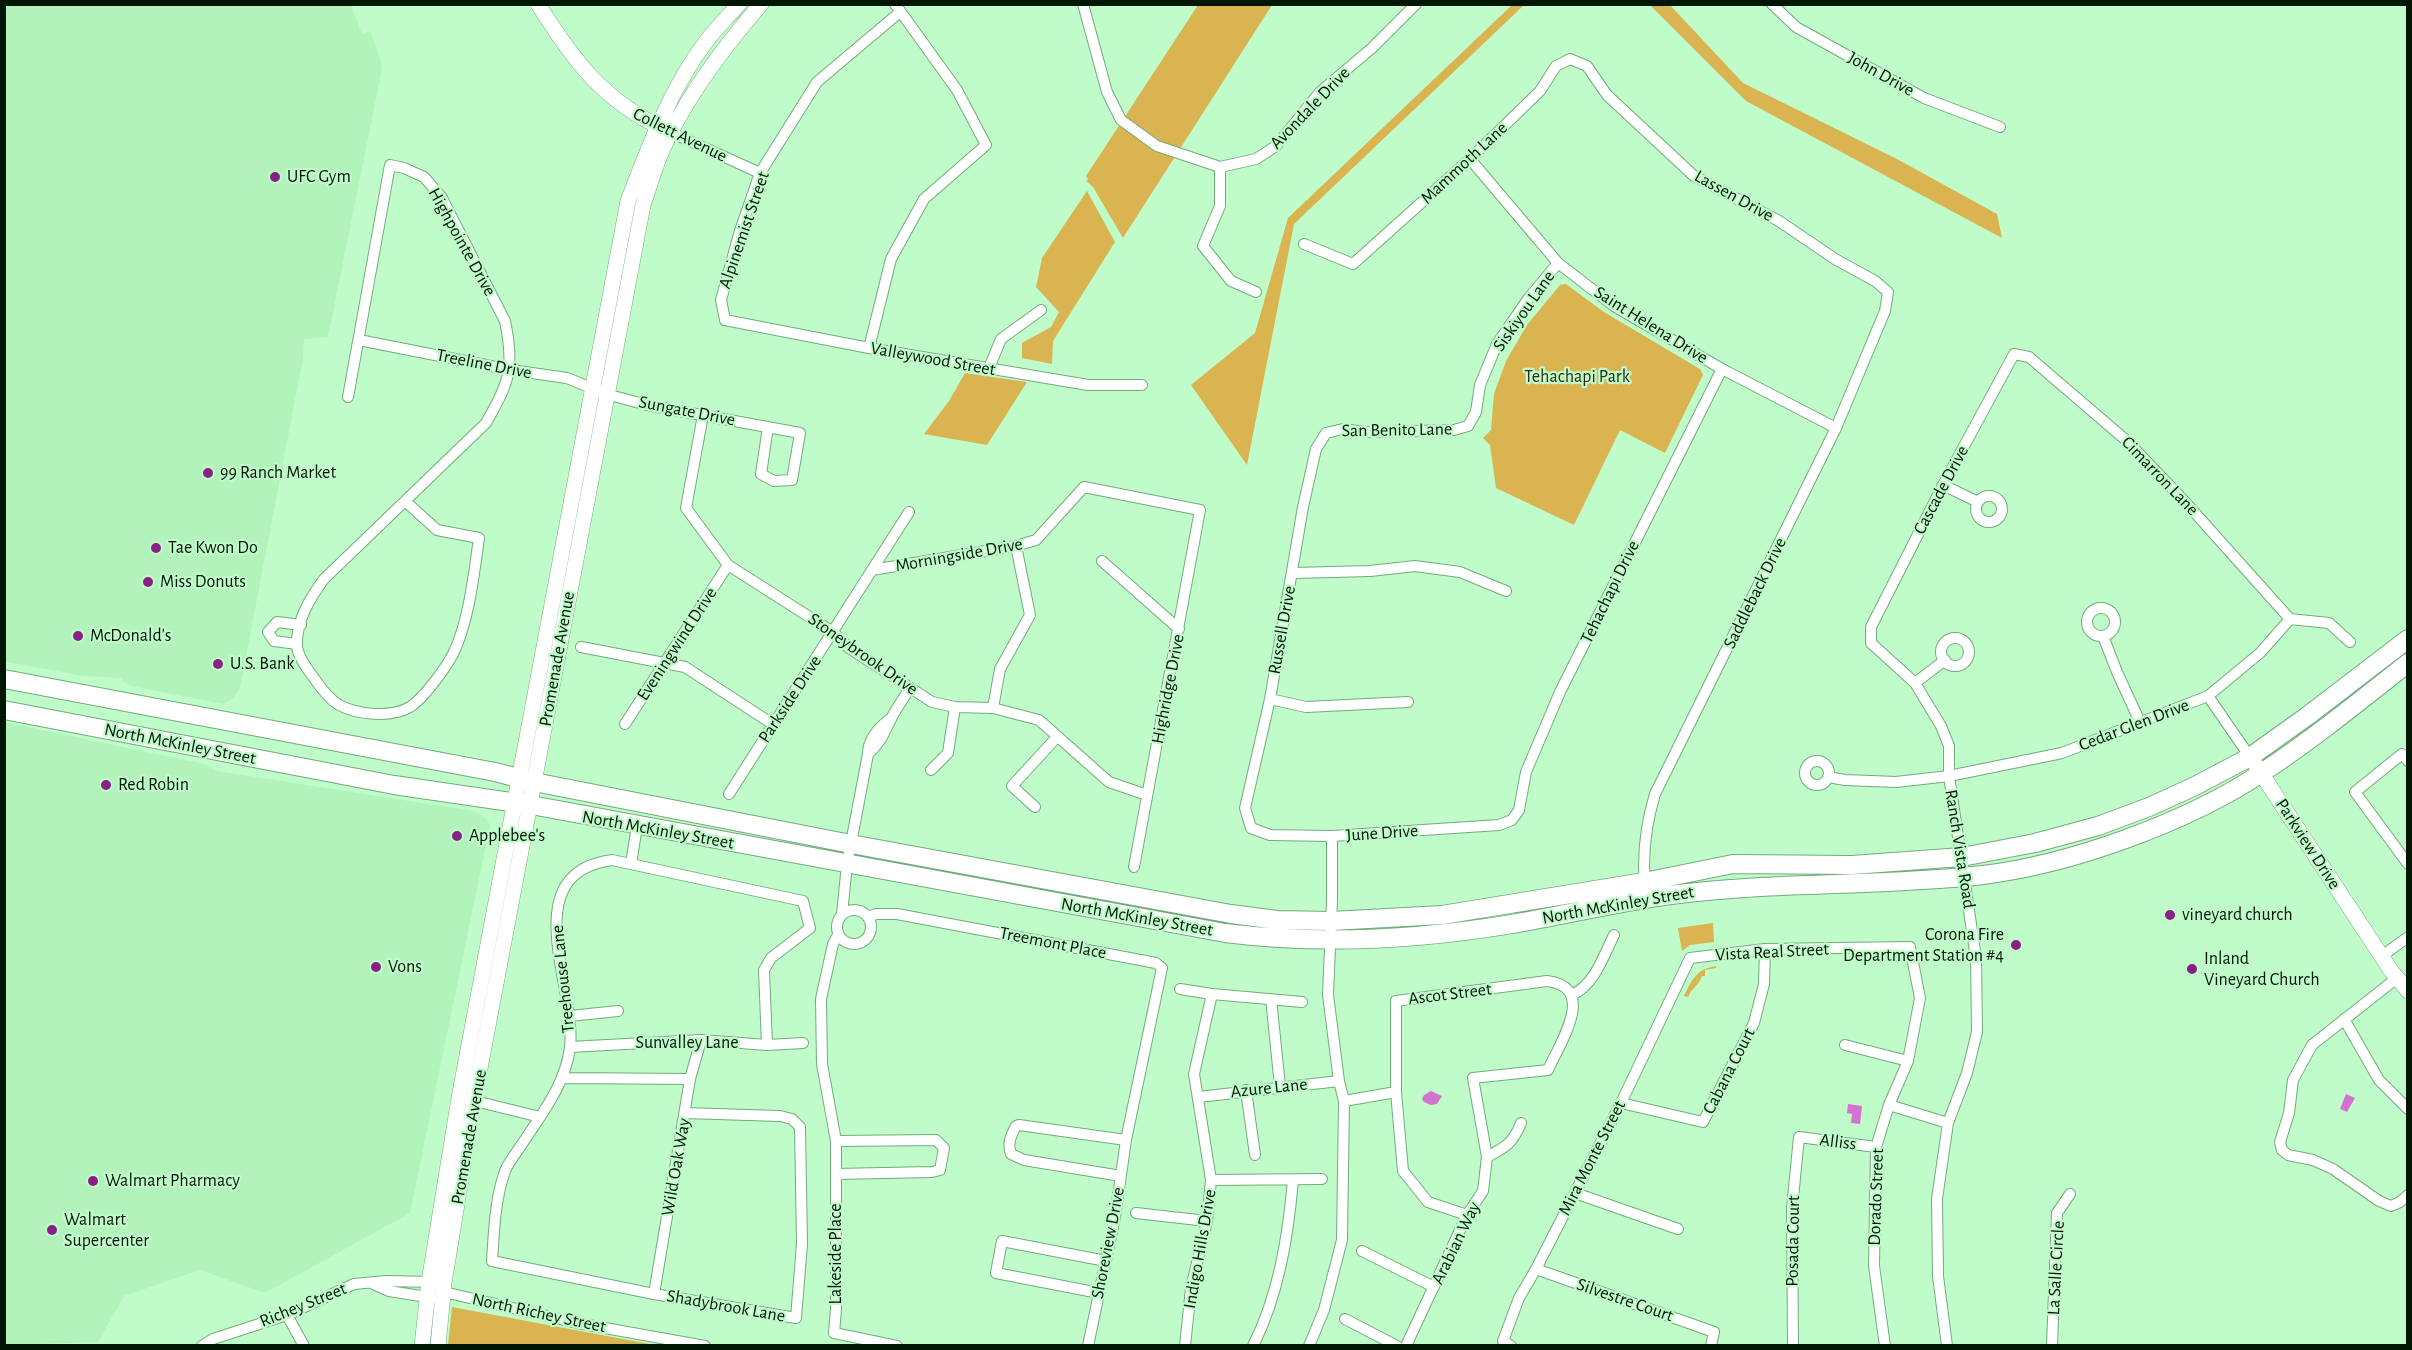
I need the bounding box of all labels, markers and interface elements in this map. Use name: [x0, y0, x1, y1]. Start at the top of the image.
street label: John Drive: [1844, 47, 1918, 101]
street label: Avondale Drive: [1265, 62, 1355, 154]
street label: Collett Avenue: [629, 103, 731, 167]
street label: Mammoth Lane: [1416, 117, 1512, 209]
street label: Lassen Drive: [1691, 165, 1777, 227]
place label: UFC Gym: [287, 166, 351, 188]
street label: Alpinemist Street: [714, 169, 774, 291]
marker: UFC Gym: [268, 170, 282, 184]
street label: Highpointe Drive: [423, 184, 501, 300]
street label: Siskiyou Lane: [1488, 266, 1560, 356]
street label: Saint Helena Drive: [1590, 281, 1712, 369]
street label: Valleywood Street: [869, 337, 997, 381]
street label: Treeline Drive: [434, 344, 534, 384]
park label: Tehachapi Park: [1524, 366, 1630, 388]
street label: Sungate Drive: [637, 391, 737, 431]
street label: San Benito Lane: [1342, 418, 1452, 442]
street label: Cimarron Lane: [2117, 432, 2203, 520]
street label: Cascade Drive: [1909, 442, 1973, 538]
place label: 99 Ranch Market: [220, 462, 336, 484]
marker: 99 Ranch Market: [201, 466, 215, 480]
street label: Morningside Drive: [894, 533, 1024, 577]
street label: Saddleback Drive: [1719, 534, 1791, 652]
place label: Tae Kwon Do: [168, 537, 258, 559]
street label: Tehachapi Drive: [1576, 537, 1644, 647]
marker: Tae Kwon Do: [149, 541, 163, 555]
place label: Miss Donuts: [160, 571, 246, 593]
marker: Miss Donuts: [141, 575, 155, 589]
street label: Eveningwind Drive: [632, 583, 722, 705]
street label: Russell Drive: [1264, 584, 1300, 676]
street label: Promenade Avenue: [534, 590, 580, 728]
street label: Stoneybrook Drive: [804, 608, 922, 700]
place label: McDonald's: [90, 625, 172, 647]
marker: McDonald's: [71, 629, 85, 643]
street label: Highridge Drive: [1147, 632, 1189, 746]
street label: Parkside Drive: [754, 651, 826, 747]
place label: U.S. Bank: [230, 653, 295, 675]
marker: U.S. Bank: [211, 657, 225, 671]
street label: Cedar Glen Drive: [2076, 694, 2192, 756]
street label: North McKinley Street: [102, 719, 258, 769]
place label: Red Robin: [118, 774, 189, 796]
marker: Red Robin: [99, 778, 113, 792]
street label: Ranch Vista Road: [1940, 788, 1980, 910]
street label: Parkview Drive: [2271, 795, 2345, 893]
street label: North McKinley Street: [580, 806, 736, 854]
street label: June Drive: [1345, 820, 1419, 846]
place label: Applebee's: [469, 825, 545, 847]
marker: Applebee's: [450, 829, 464, 843]
street label: North McKinley Street: [1540, 881, 1696, 929]
street label: North McKinley Street: [1059, 893, 1215, 941]
place label: vineyard church: [2182, 904, 2293, 926]
marker: vineyard church: [2163, 908, 2177, 922]
street label: Treemont Place: [998, 922, 1108, 964]
street label: Treehouse Lane: [547, 924, 579, 1034]
place label: Corona Fire Department Station #4: [1843, 924, 2004, 966]
street label: Vista Real Street: [1715, 938, 1829, 966]
marker: Corona Fire Department Station #4: [2009, 938, 2023, 952]
place label: Inland Vineyard Church: [2204, 948, 2320, 990]
place label: Vons: [388, 956, 422, 978]
marker: Vons: [369, 960, 383, 974]
marker: Inland Vineyard Church: [2185, 962, 2199, 976]
street label: Ascot Street: [1407, 978, 1493, 1010]
street label: Cabana Court: [1698, 1024, 1760, 1118]
street label: Sunvalley Lane: [635, 1032, 739, 1054]
street label: Promenade Avenue: [446, 1068, 492, 1206]
street label: Azure Lane: [1230, 1073, 1308, 1103]
street label: Mira Monte Street: [1554, 1097, 1630, 1219]
street label: Wild Oak Way: [657, 1116, 695, 1218]
street label: Alliss: [1818, 1129, 1858, 1155]
street label: Dorado Street: [1864, 1148, 1888, 1246]
place label: Walmart Pharmacy: [105, 1170, 240, 1192]
marker: Walmart Pharmacy: [86, 1174, 100, 1188]
street label: Shoreview Drive: [1087, 1185, 1129, 1301]
street label: Indigo Hills Drive: [1179, 1188, 1221, 1310]
street label: Posada Court: [1781, 1195, 1805, 1287]
street label: Arabian Way: [1427, 1198, 1485, 1288]
street label: Lakeside Place: [825, 1204, 847, 1304]
place label: Walmart Supercenter: [64, 1209, 149, 1252]
street label: La Salle Circle: [2043, 1220, 2069, 1316]
marker: Walmart Supercenter: [45, 1223, 59, 1237]
street label: Silvestre Court: [1574, 1273, 1676, 1327]
street label: Richey Street: [256, 1278, 350, 1332]
street label: Shadybrook Lane: [665, 1285, 787, 1327]
street label: North Richey Street: [470, 1288, 608, 1338]

